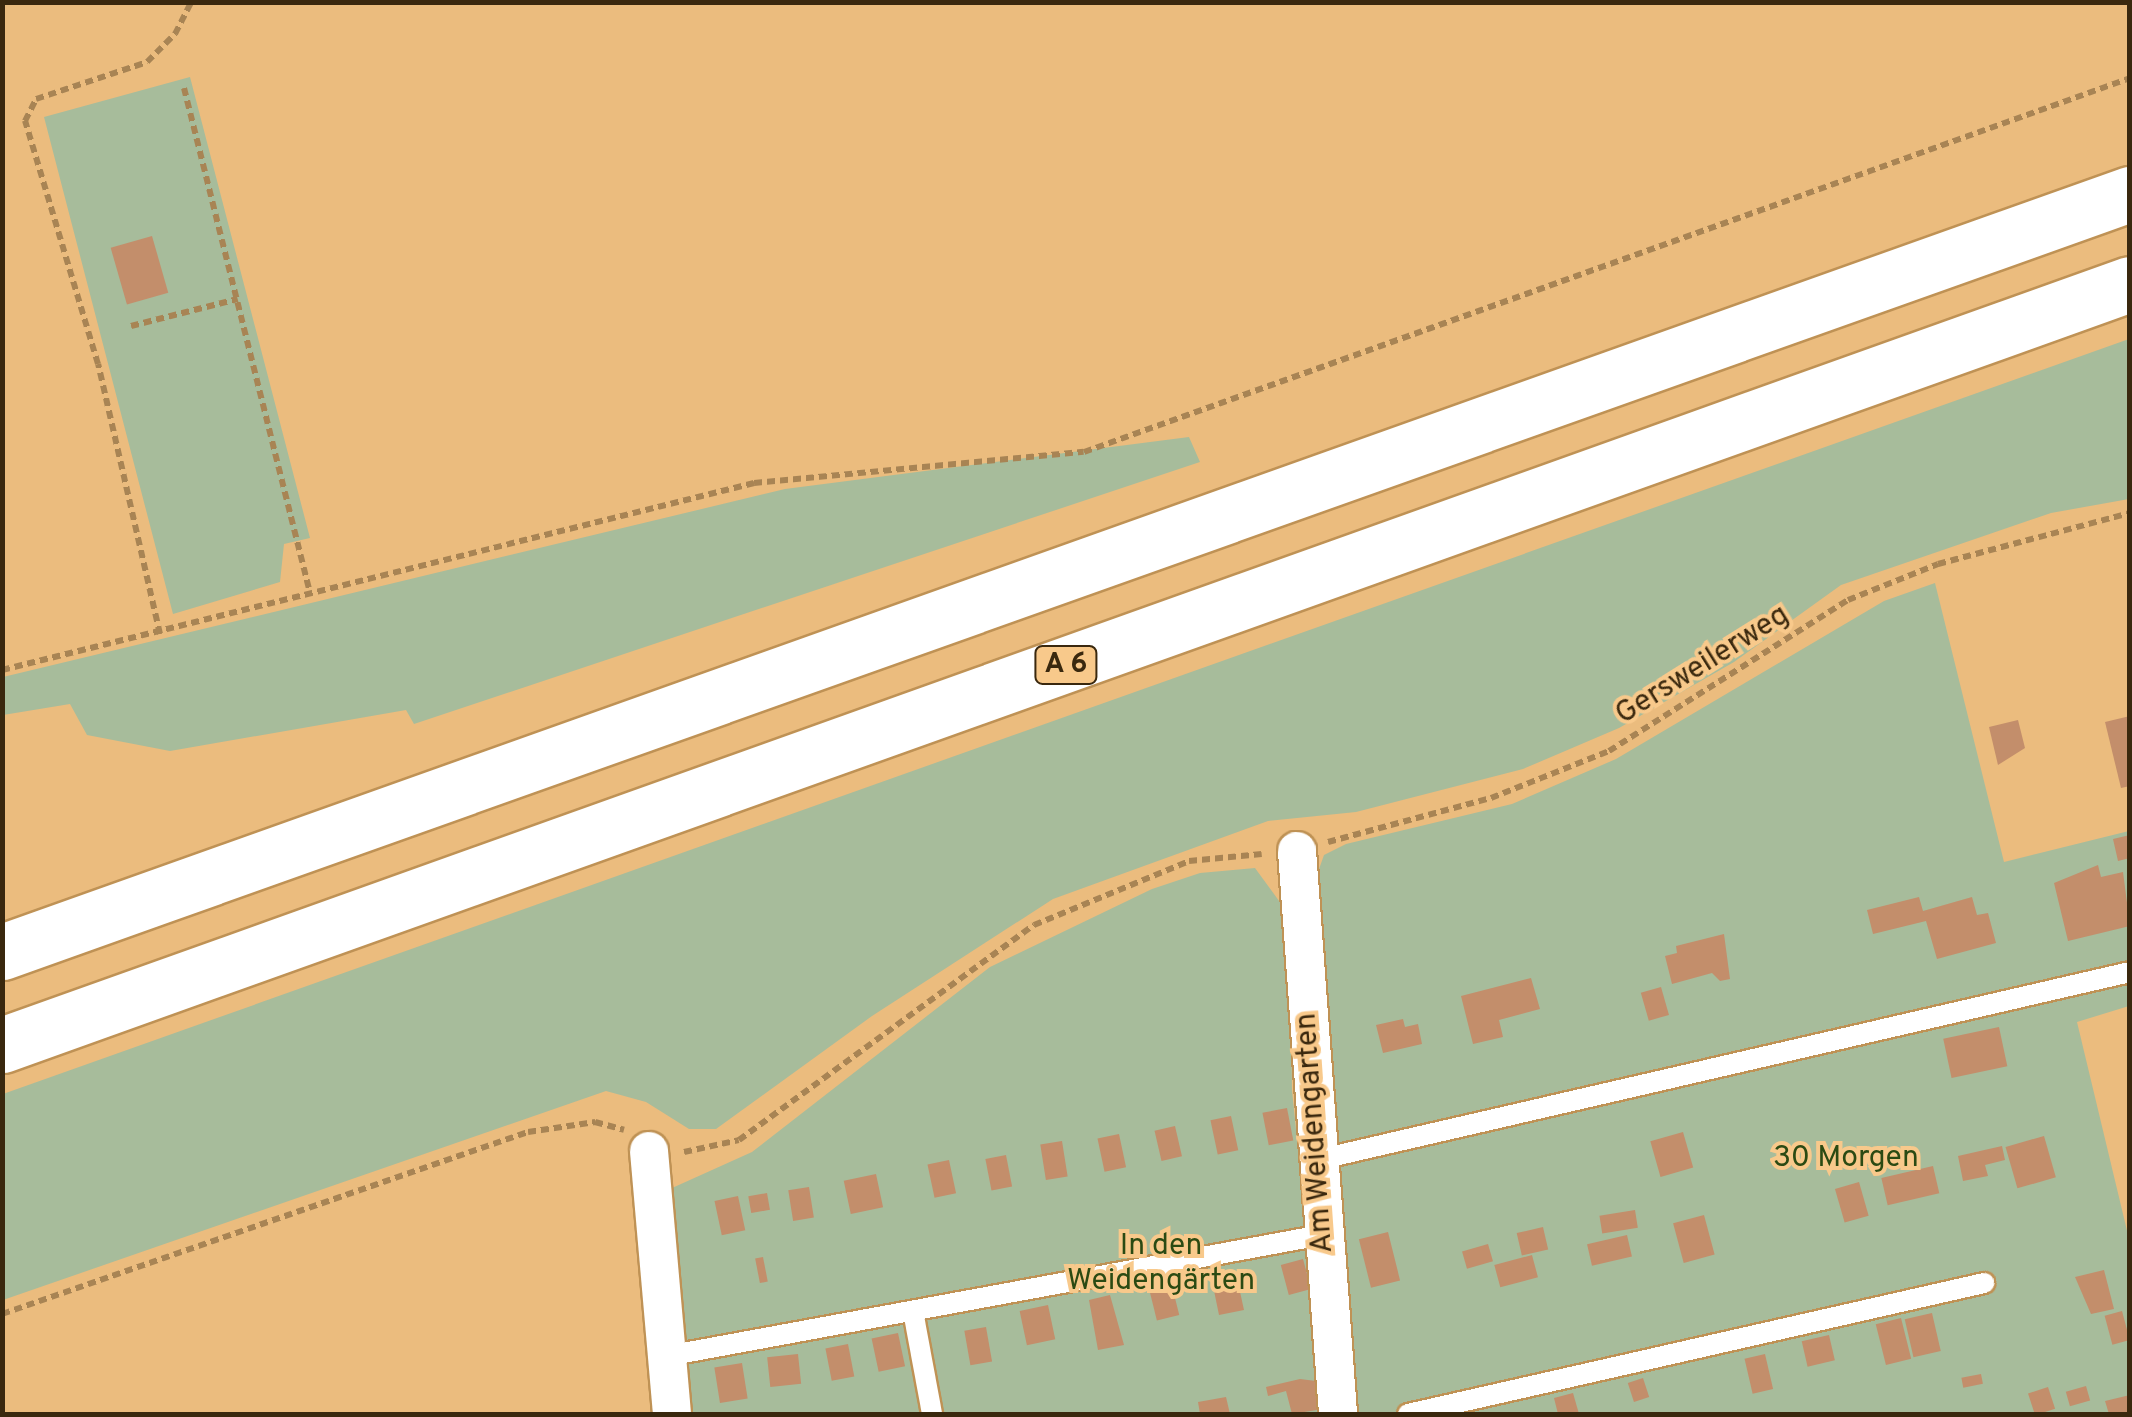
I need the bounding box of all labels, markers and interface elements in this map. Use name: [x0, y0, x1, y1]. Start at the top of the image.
street label: Gersweilerweg: [1610, 598, 1796, 734]
road number: A 6: [1034, 642, 1098, 688]
street label: Am Weidengarten: [1290, 1011, 1342, 1255]
park label: 30 Morgen: [1773, 1141, 1919, 1177]
park label: In den Weidengärten: [1067, 1229, 1255, 1300]

